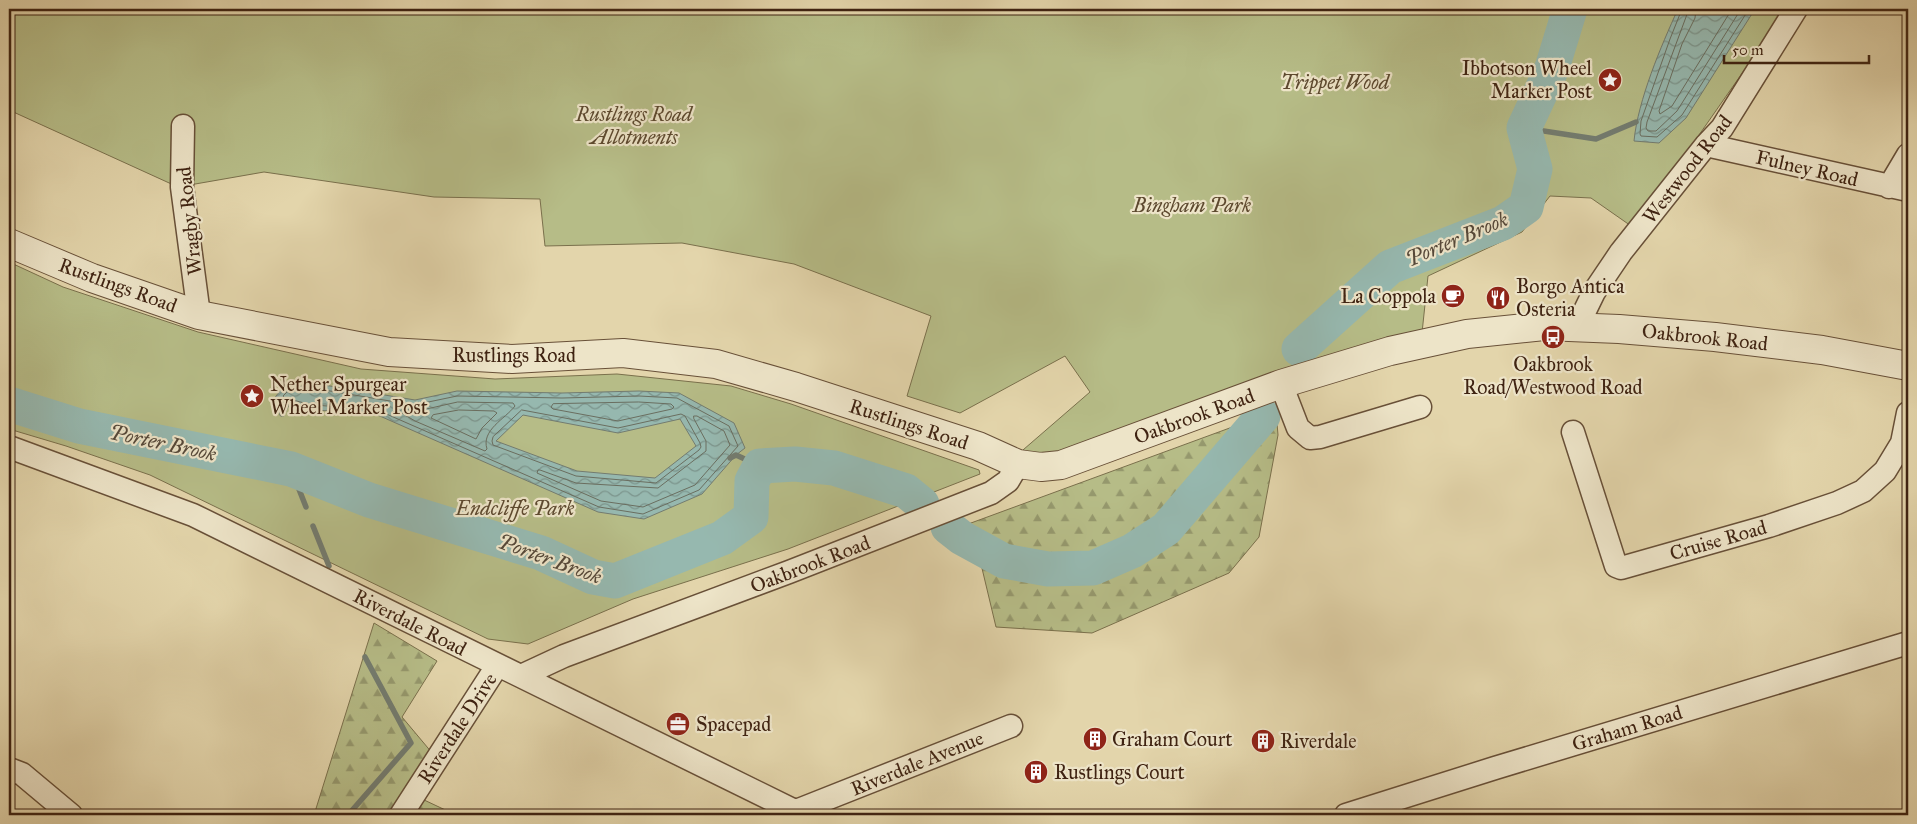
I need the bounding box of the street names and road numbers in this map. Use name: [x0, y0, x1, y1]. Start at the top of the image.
street label: Westwood Road: [1637, 110, 1737, 228]
street label: Fulney Road: [1754, 145, 1860, 191]
street label: Wragby Road: [171, 165, 208, 277]
street label: Rustlings Road: [55, 252, 180, 318]
street label: Oakbrook Road: [1641, 318, 1769, 356]
street label: Rustlings Road: [452, 343, 576, 368]
street label: Oakbrook Road: [1130, 383, 1258, 449]
street label: Rustlings Road: [846, 393, 972, 456]
street label: Cruise Road: [1667, 515, 1769, 565]
street label: Oakbrook Road: [747, 530, 873, 598]
street label: Riverdale Road: [350, 583, 470, 661]
street label: Riverdale Drive: [412, 668, 502, 788]
street label: Graham Road: [1569, 700, 1685, 756]
street label: Riverdale Avenue: [847, 725, 987, 801]

